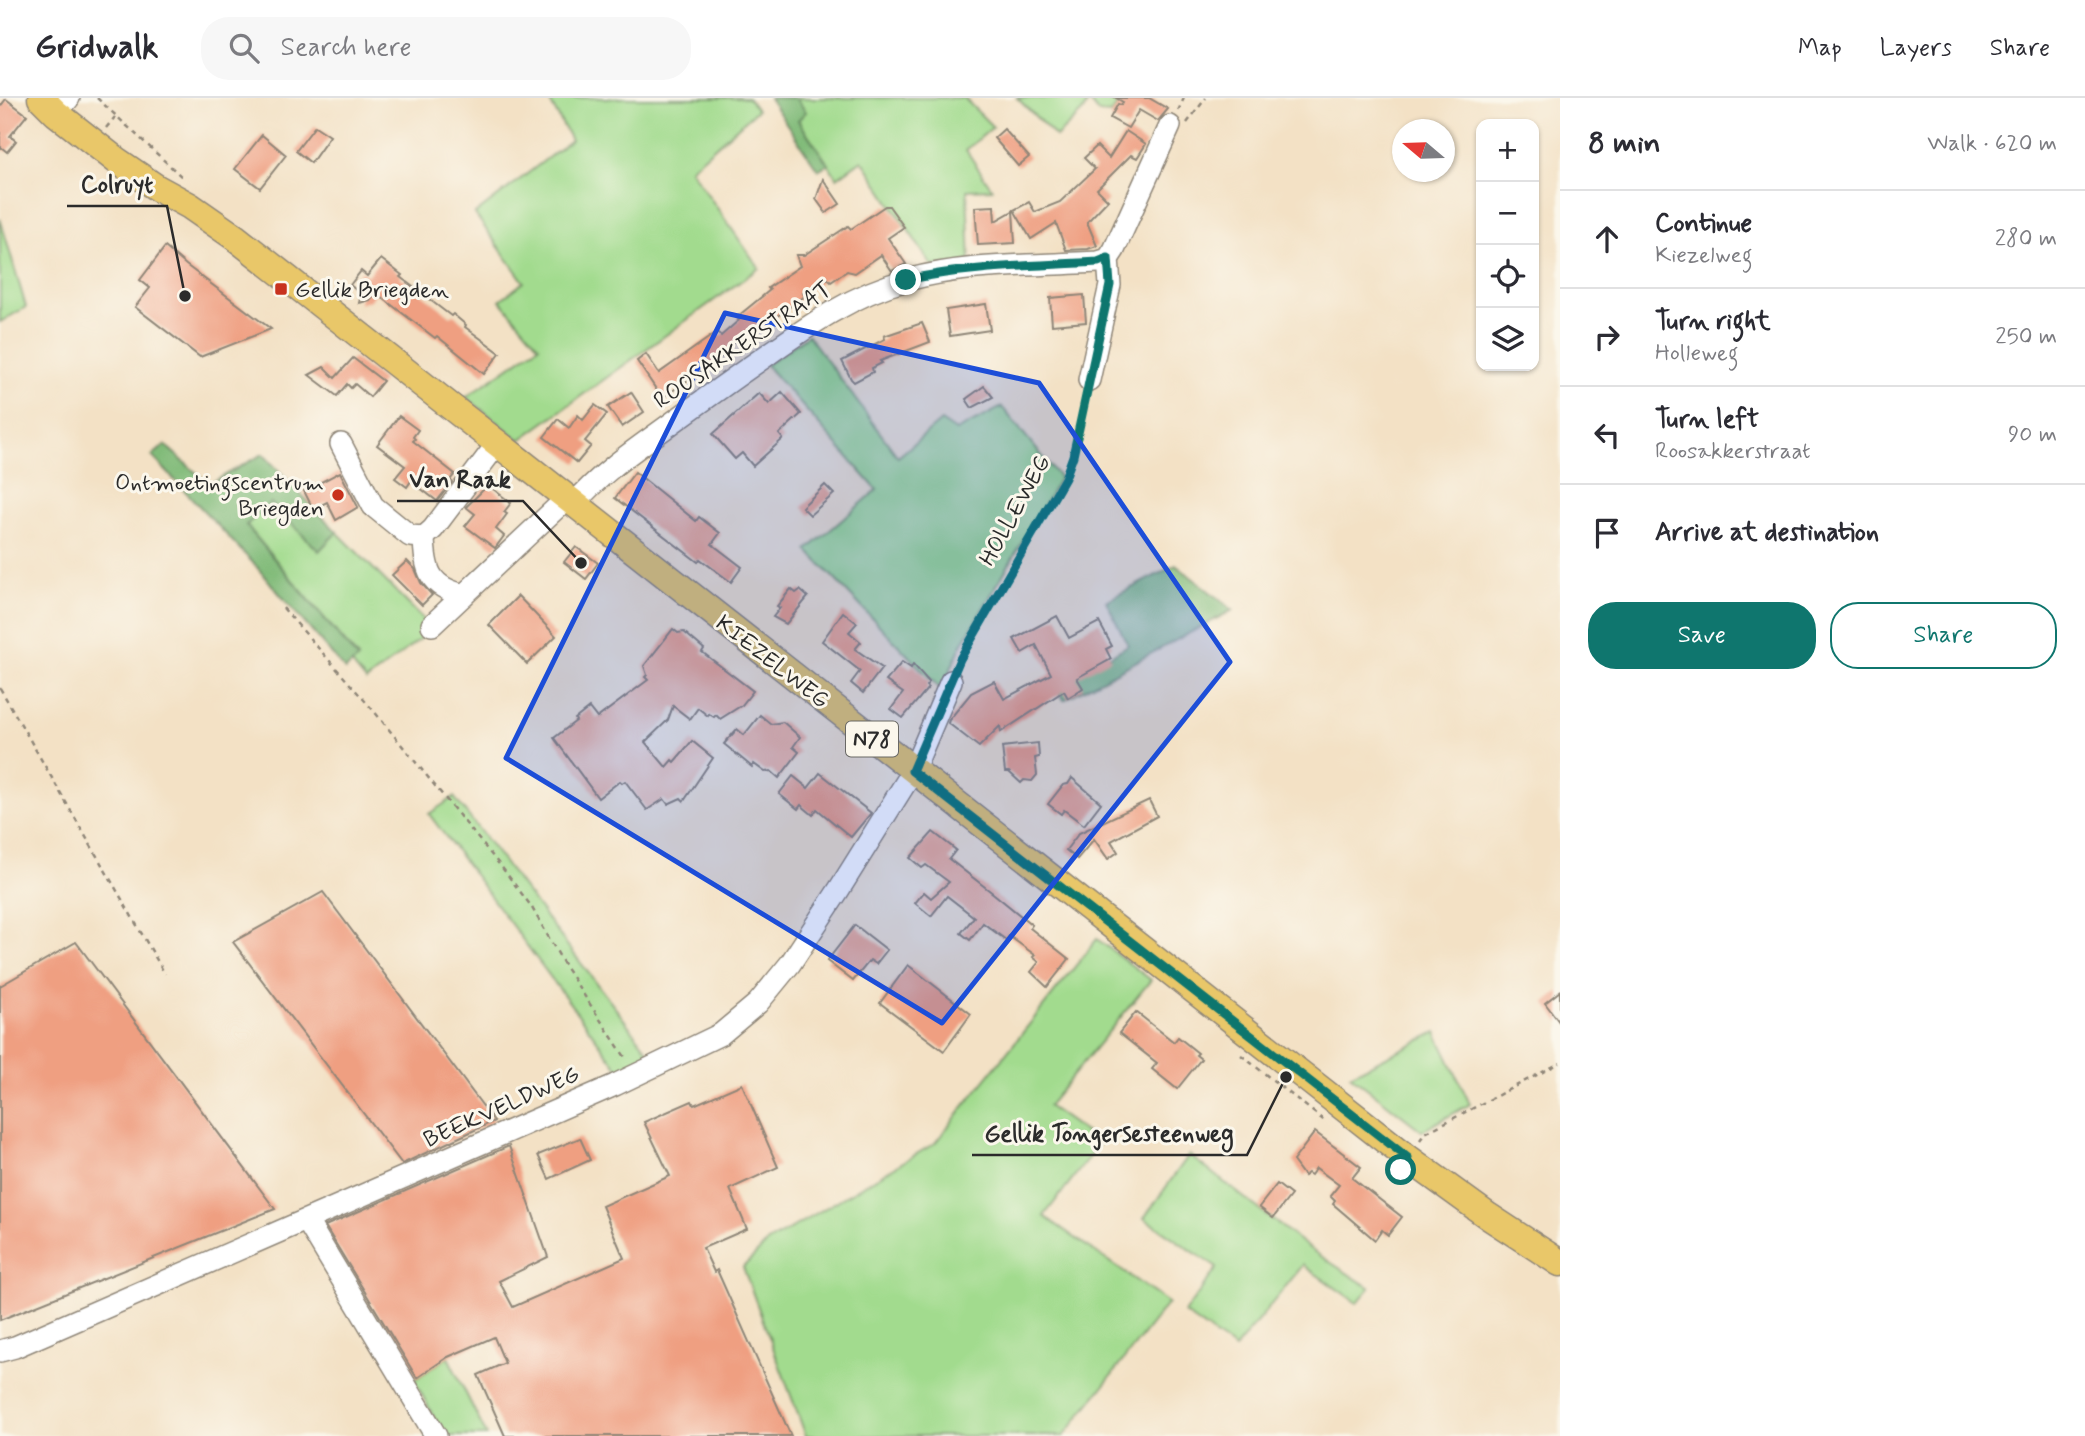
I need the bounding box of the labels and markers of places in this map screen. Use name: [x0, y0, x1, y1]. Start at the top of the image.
callout: Colruyt: [67, 161, 167, 206]
place label: Gellik Briegden: [295, 276, 449, 306]
marker: Gellik Briegden: [273, 281, 289, 297]
callout: Van Raak: [397, 456, 523, 501]
place label: Ontmoetingscentrum Briegden: [115, 469, 324, 527]
marker: Ontmoetingscentrum Briegden: [330, 487, 346, 503]
callout: Gellik Tongersesteenweg: [972, 1110, 1247, 1155]

